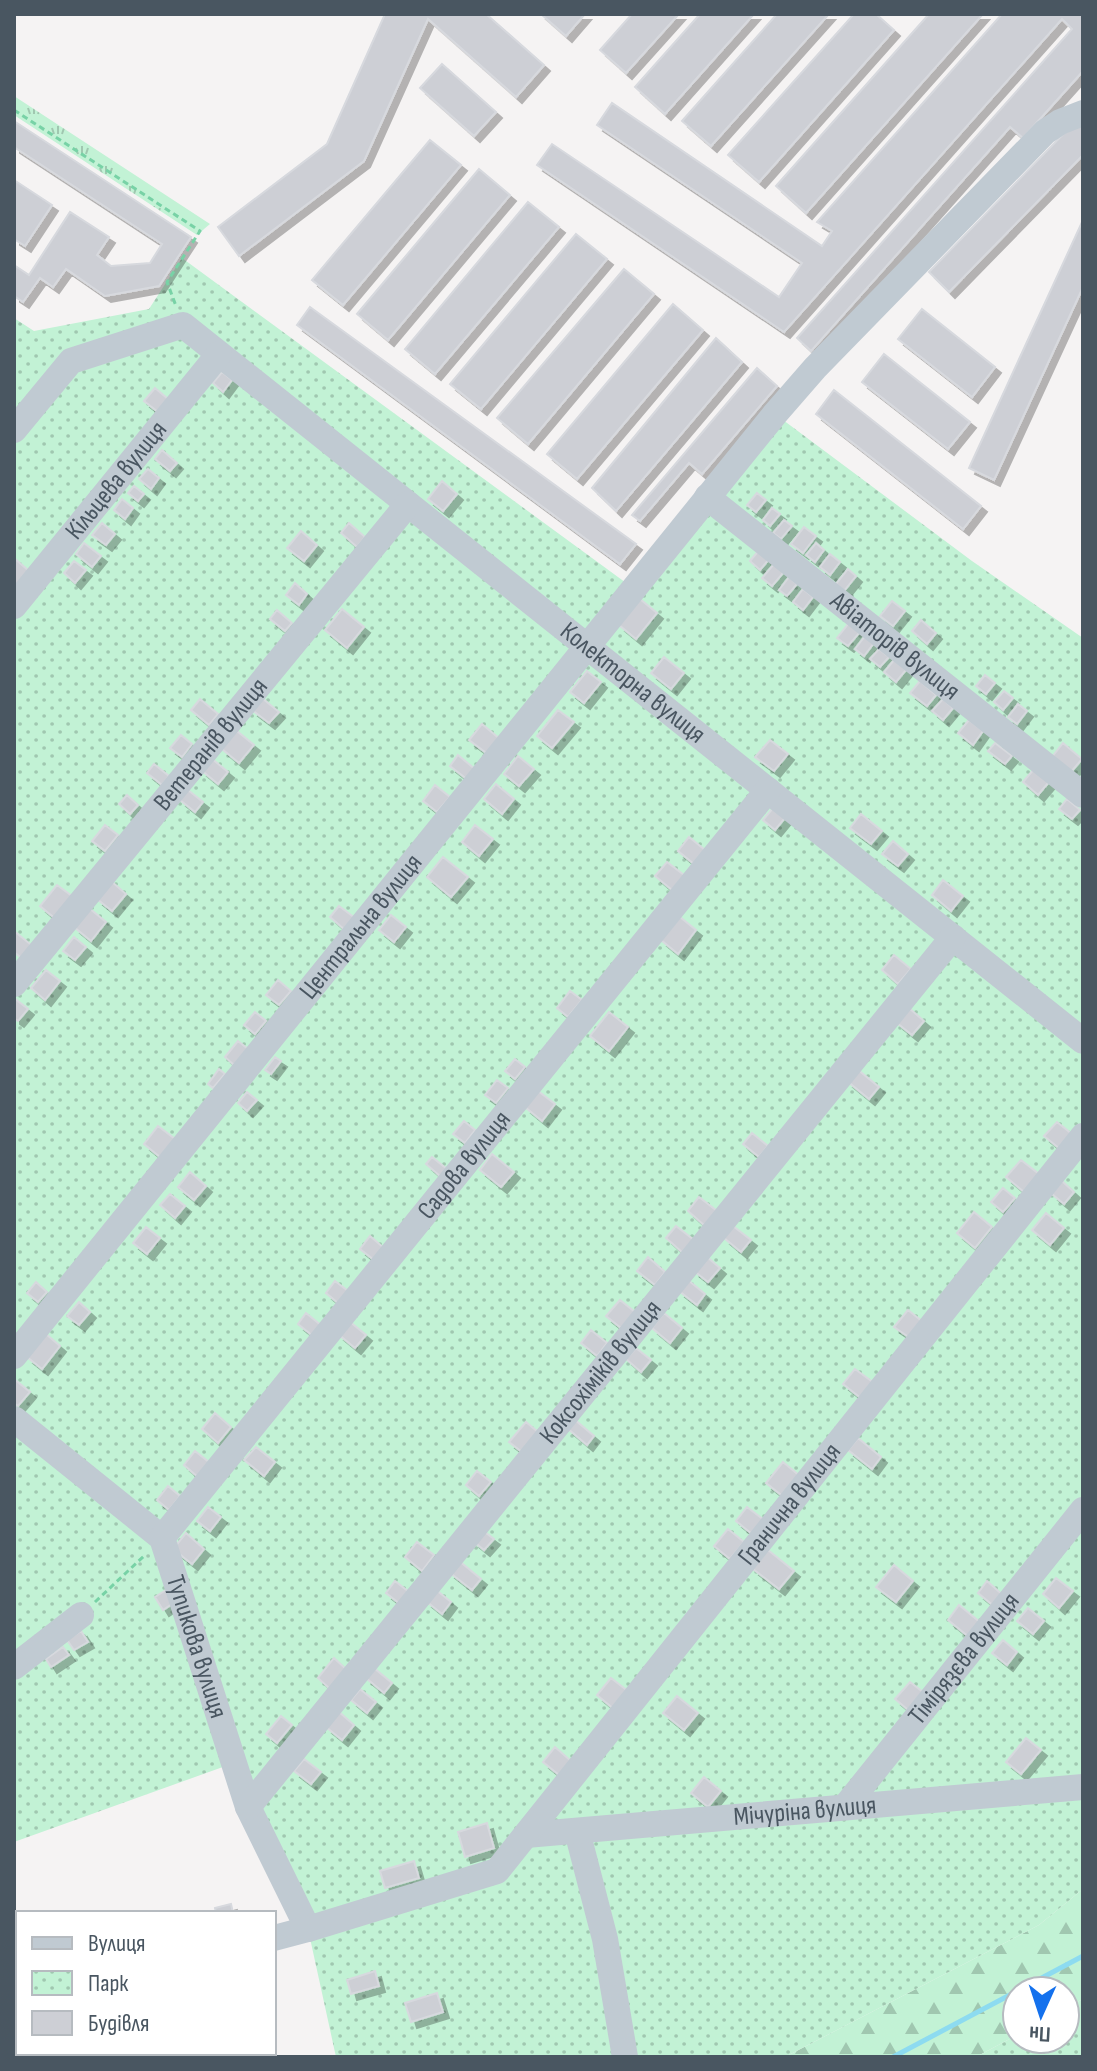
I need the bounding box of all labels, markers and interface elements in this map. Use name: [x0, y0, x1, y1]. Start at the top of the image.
street label: Кільцева вулиця: [59, 415, 174, 546]
street label: Авіаторів вулиця: [823, 585, 966, 707]
street label: Колекторна вулиця: [554, 616, 712, 750]
street label: Ветеранів вулиця: [147, 672, 274, 817]
street label: Центральна вулиця: [293, 848, 429, 1006]
street label: Садова вулиця: [411, 1105, 517, 1226]
street label: Коксохіміків вулиця: [533, 1294, 668, 1450]
street label: Гранична вулиця: [731, 1437, 847, 1571]
street label: Тупикова вулиця: [159, 1571, 234, 1722]
street label: Тімірязєва вулиця: [902, 1586, 1026, 1731]
street label: Мічуріна вулиця: [732, 1789, 878, 1833]
legend: [16, 1911, 276, 2055]
text: Вулиця: [88, 1929, 146, 1958]
text: Парк: [88, 1969, 129, 1998]
north arrow: [1001, 1975, 1081, 2055]
text: Будівля: [88, 2009, 149, 2038]
text: Пн: [1029, 2019, 1051, 2048]

